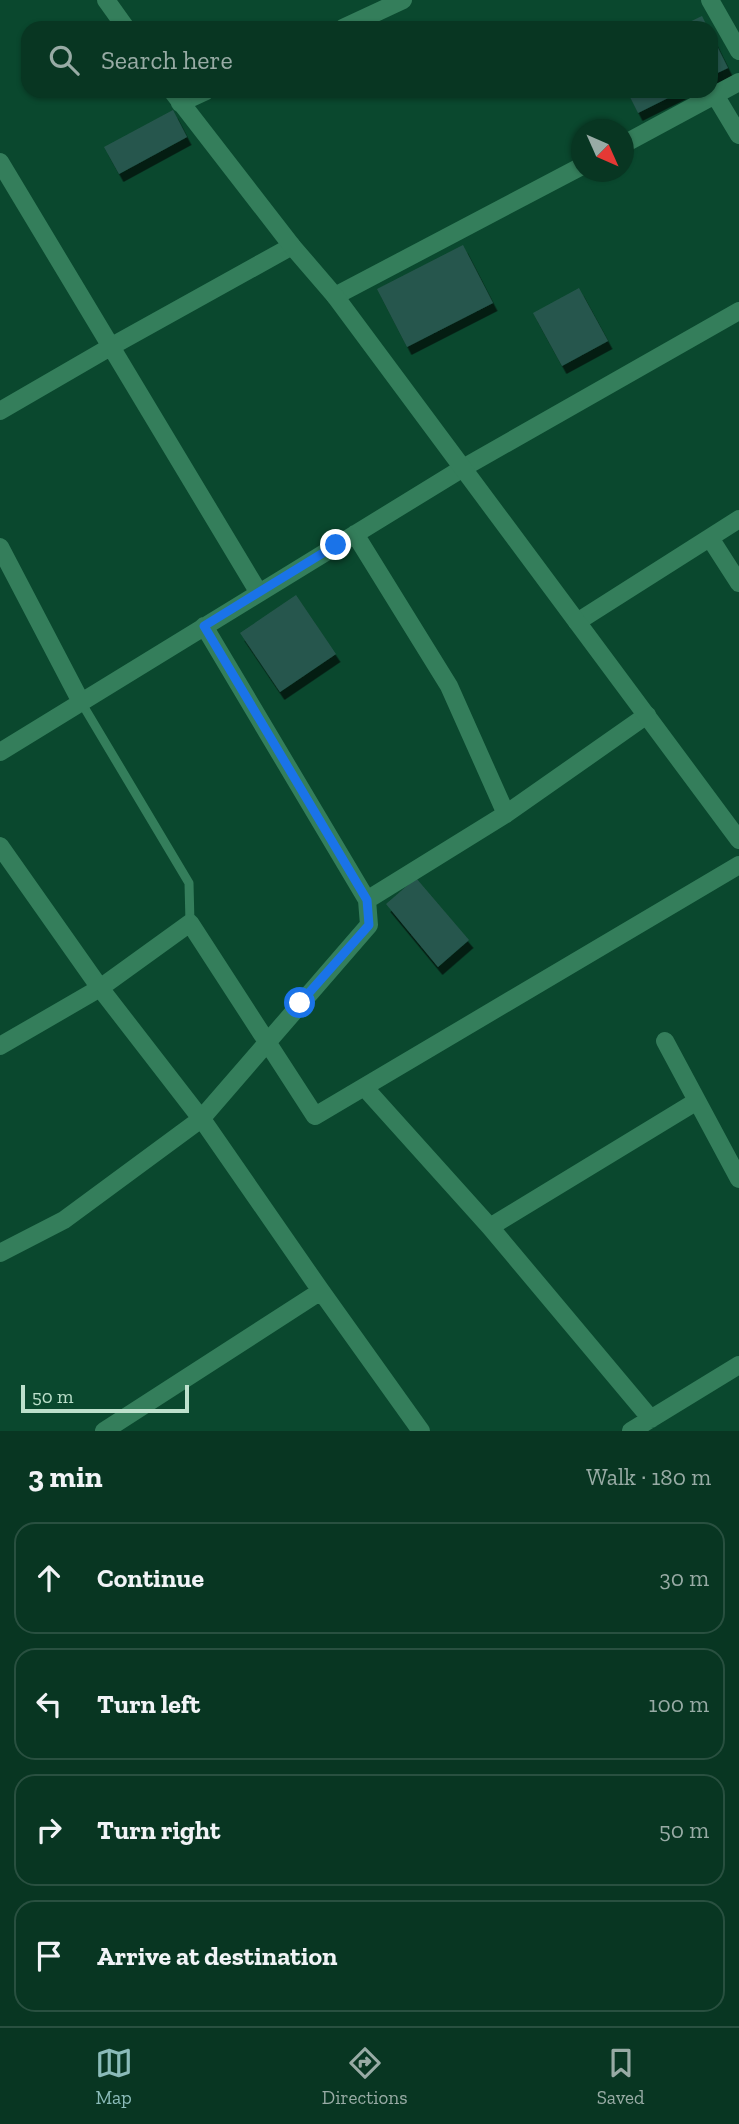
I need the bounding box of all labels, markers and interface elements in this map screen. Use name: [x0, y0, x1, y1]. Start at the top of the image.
search box: [21, 21, 718, 98]
icon: search: [45, 41, 83, 79]
text: Search here: [101, 44, 233, 76]
north arrow: [571, 119, 634, 182]
route end: [320, 529, 351, 560]
route start: [284, 987, 315, 1018]
scale bar: [21, 1382, 189, 1414]
text: 50 m: [32, 1385, 73, 1408]
text: 3 min: [28, 1459, 103, 1495]
text: Walk · 180 m: [586, 1463, 711, 1491]
icon: ahead: [30, 1559, 68, 1597]
text: Continue: [97, 1562, 204, 1594]
text: 30 m: [659, 1564, 709, 1592]
icon: left: [30, 1685, 68, 1723]
text: Turn left: [97, 1688, 200, 1720]
text: 100 m: [649, 1690, 709, 1718]
icon: right: [30, 1811, 68, 1849]
text: Turn right: [97, 1814, 220, 1846]
text: 50 m: [659, 1816, 709, 1844]
icon: arrive: [30, 1937, 68, 1975]
text: Arrive at destination: [97, 1940, 337, 1972]
tab: Map: [95, 2044, 133, 2109]
tab: Directions: [322, 2044, 408, 2109]
tab: Saved: [597, 2044, 644, 2109]

